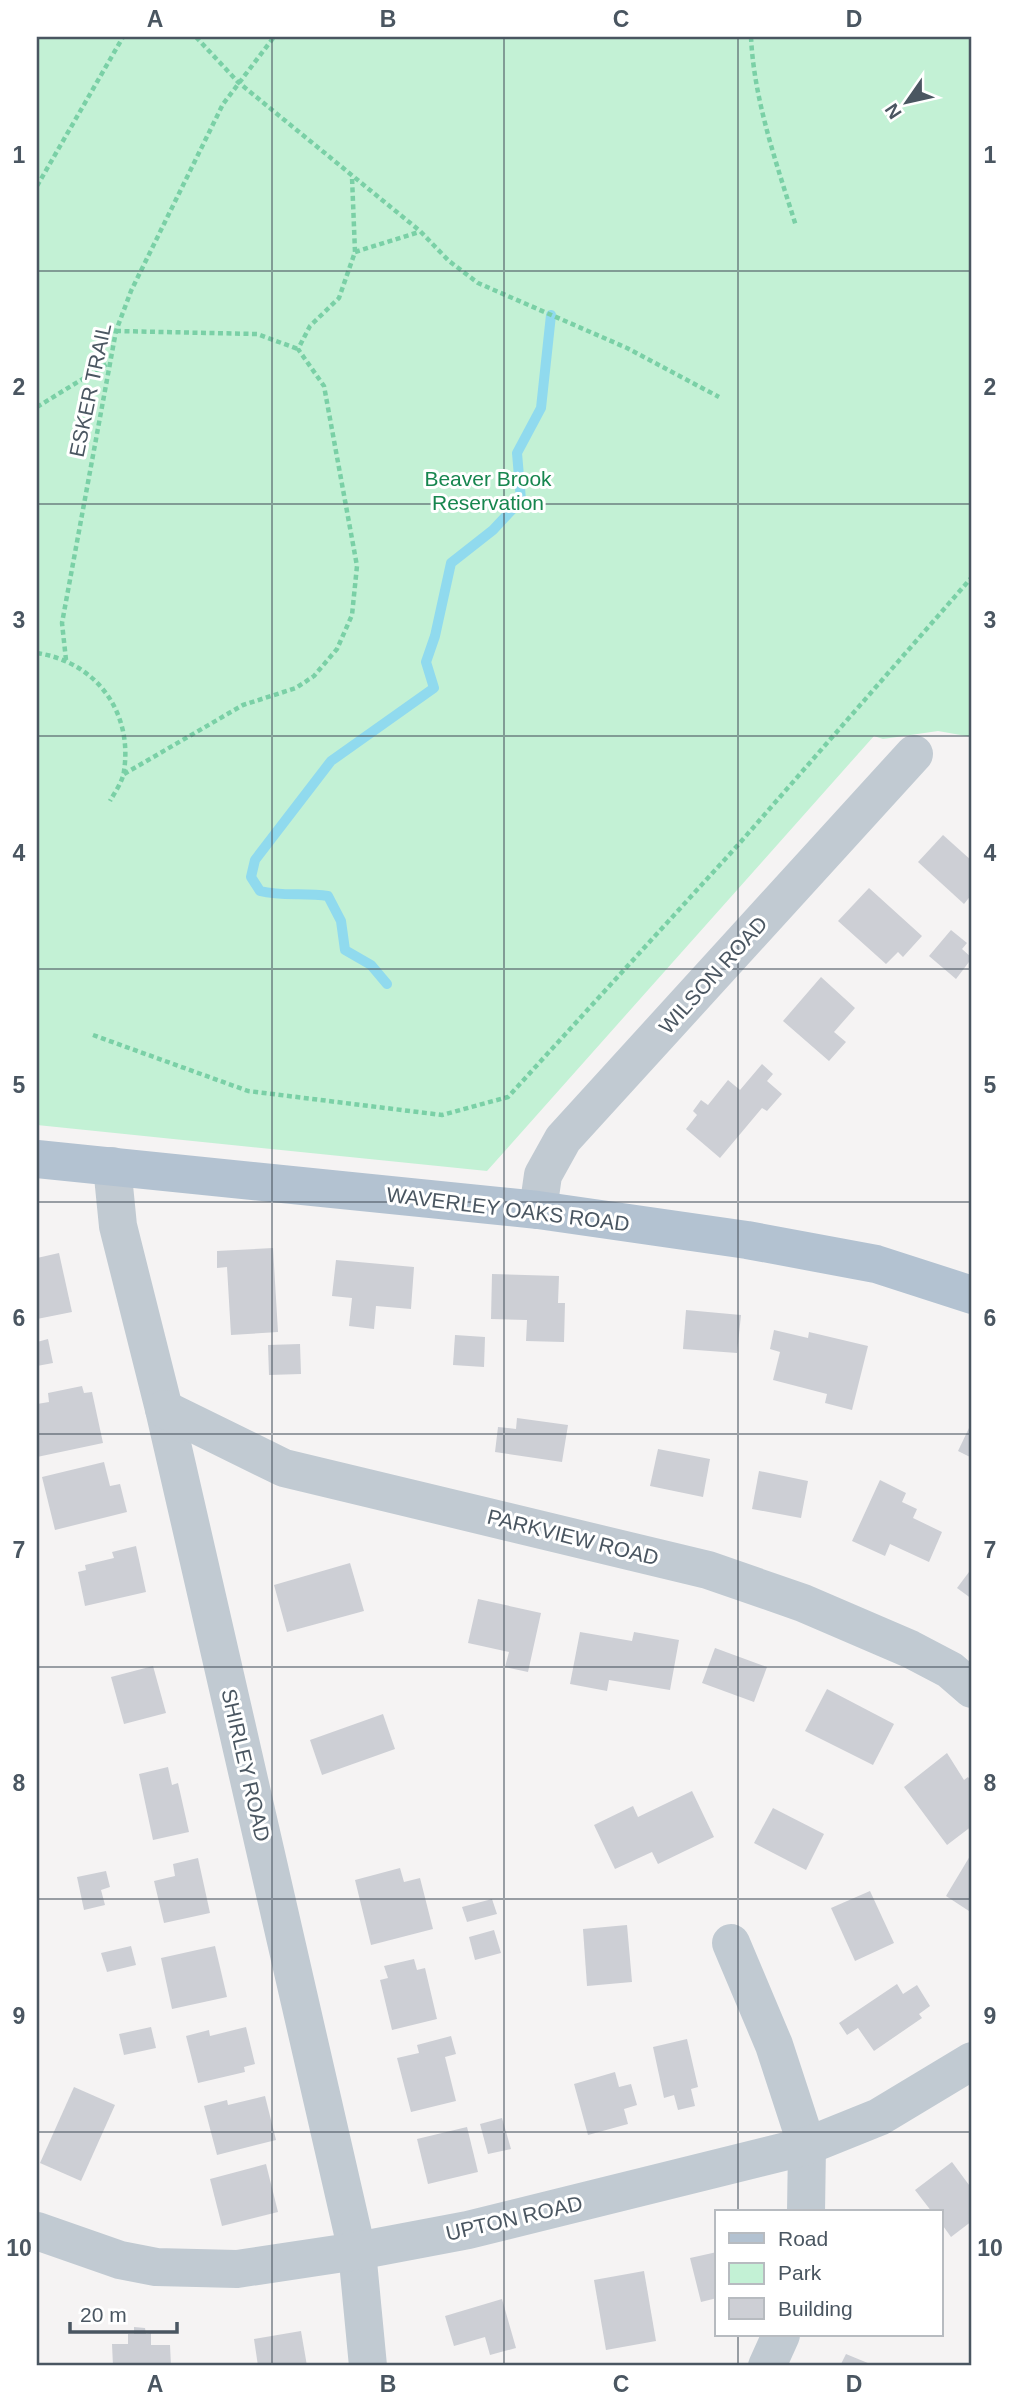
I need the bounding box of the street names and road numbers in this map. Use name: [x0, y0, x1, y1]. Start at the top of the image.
street label: ESKER TRAIL: [65, 321, 115, 459]
street label: WILSON ROAD: [654, 912, 772, 1038]
street label: WAVERLEY OAKS ROAD: [385, 1183, 631, 1235]
street label: PARKVIEW ROAD: [485, 1505, 661, 1569]
street label: SHIRLEY ROAD: [217, 1686, 275, 1844]
street label: UPTON ROAD: [443, 2191, 585, 2245]

